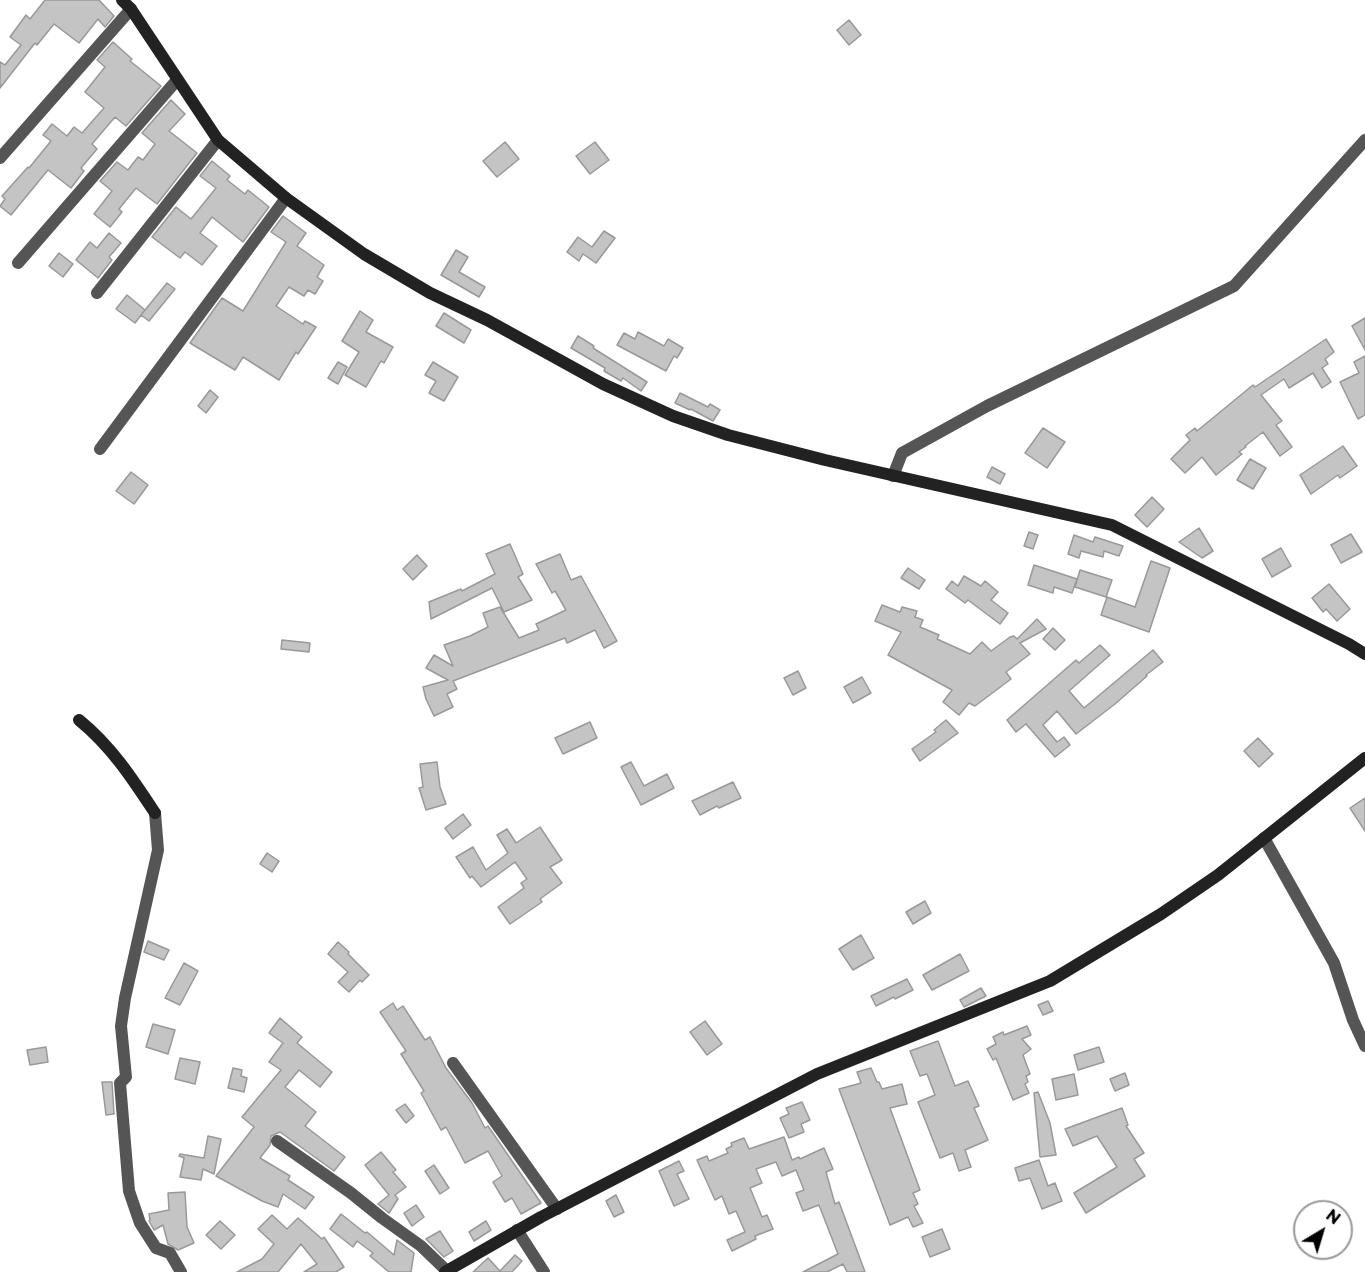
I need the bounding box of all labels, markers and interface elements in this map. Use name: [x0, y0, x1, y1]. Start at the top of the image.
north arrow: [1293, 1200, 1353, 1260]
text: N: [1322, 1206, 1344, 1228]

